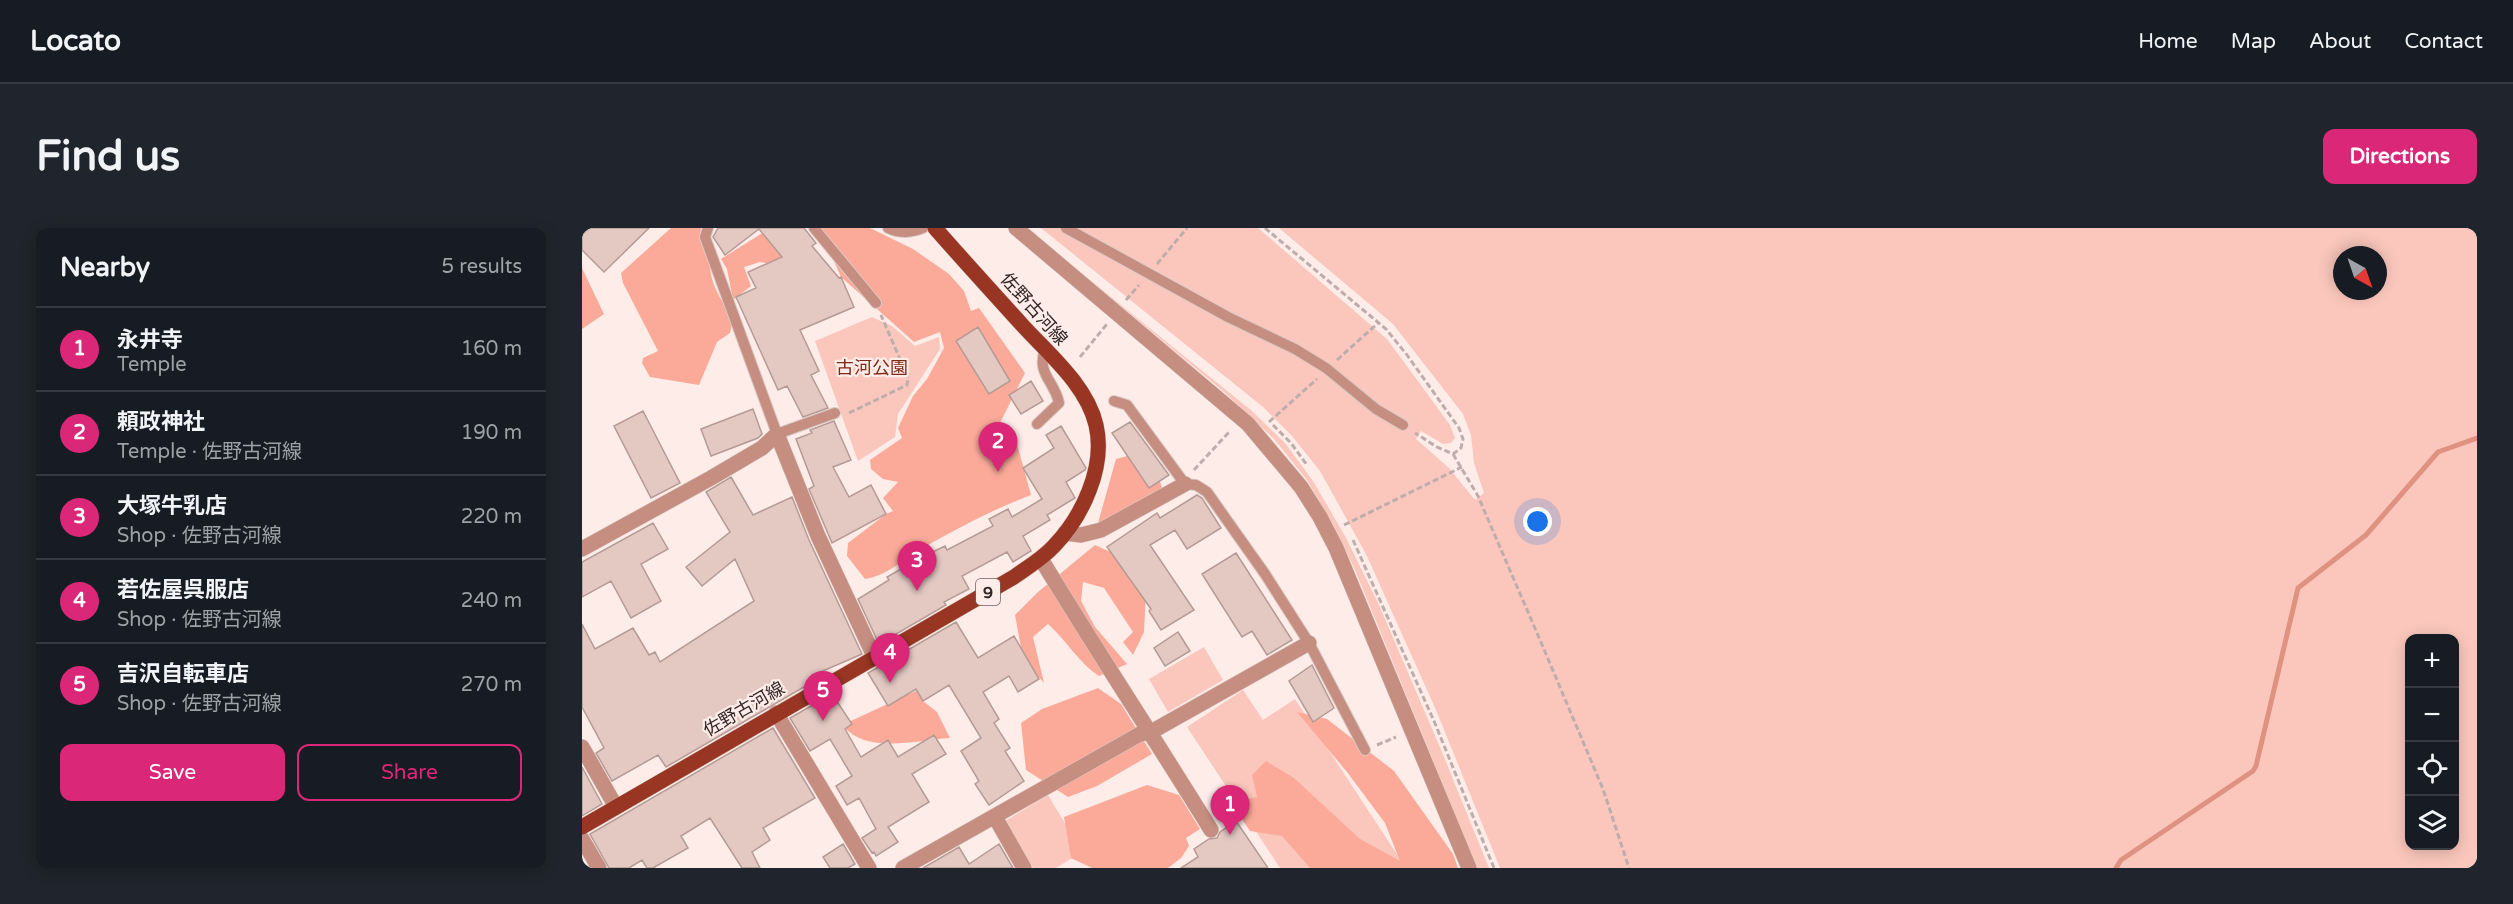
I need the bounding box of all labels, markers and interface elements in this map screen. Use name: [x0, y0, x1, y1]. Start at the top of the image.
text: Locato: [30, 24, 121, 58]
text: Home: [2138, 29, 2198, 54]
text: Map: [2231, 29, 2276, 54]
text: About: [2309, 29, 2371, 54]
text: Contact: [2404, 29, 2483, 54]
button: Directions: [2323, 129, 2477, 184]
text: Find us: [36, 131, 180, 182]
north arrow: [2333, 246, 2387, 300]
text: Nearby: [60, 252, 150, 283]
text: 5 results: [442, 255, 522, 279]
street label: 佐野古河線: [996, 268, 1072, 350]
text: 永井寺: [117, 327, 183, 353]
text: 1: [73, 337, 86, 361]
text: 160 m: [461, 337, 522, 361]
text: Temple: [117, 353, 187, 377]
park label: 古河公園: [836, 357, 908, 379]
text: 頼政神社: [117, 409, 205, 435]
text: 2: [73, 421, 86, 445]
text: 190 m: [461, 421, 522, 445]
pin: 2: [978, 422, 1018, 472]
text: Temple · 佐野古河線: [117, 440, 302, 464]
text: 大塚牛乳店: [117, 493, 227, 519]
text: 3: [73, 505, 86, 529]
text: 220 m: [461, 505, 522, 529]
your location: [1523, 507, 1552, 536]
text: Shop · 佐野古河線: [117, 524, 282, 548]
pin: 3: [898, 542, 936, 591]
text: 若佐屋呉服店: [117, 577, 249, 603]
road number: 9: [976, 579, 1000, 605]
text: 4: [73, 589, 86, 613]
text: 240 m: [461, 589, 522, 613]
text: Shop · 佐野古河線: [117, 608, 282, 632]
pin: 4: [870, 634, 910, 683]
map controls: [2405, 634, 2459, 850]
button: +: [2405, 634, 2459, 688]
text: 吉沢自転車店: [117, 661, 249, 687]
pin: 5: [804, 672, 842, 721]
text: 5: [73, 673, 86, 697]
text: 270 m: [461, 673, 522, 697]
street label: 佐野古河線: [700, 677, 788, 741]
button: −: [2405, 688, 2459, 742]
text: Shop · 佐野古河線: [117, 692, 282, 716]
button: locate: [2405, 742, 2459, 796]
button: Save: [60, 744, 285, 801]
button: Share: [297, 744, 522, 801]
pin: 1: [1210, 786, 1250, 835]
button: layers: [2405, 796, 2459, 850]

